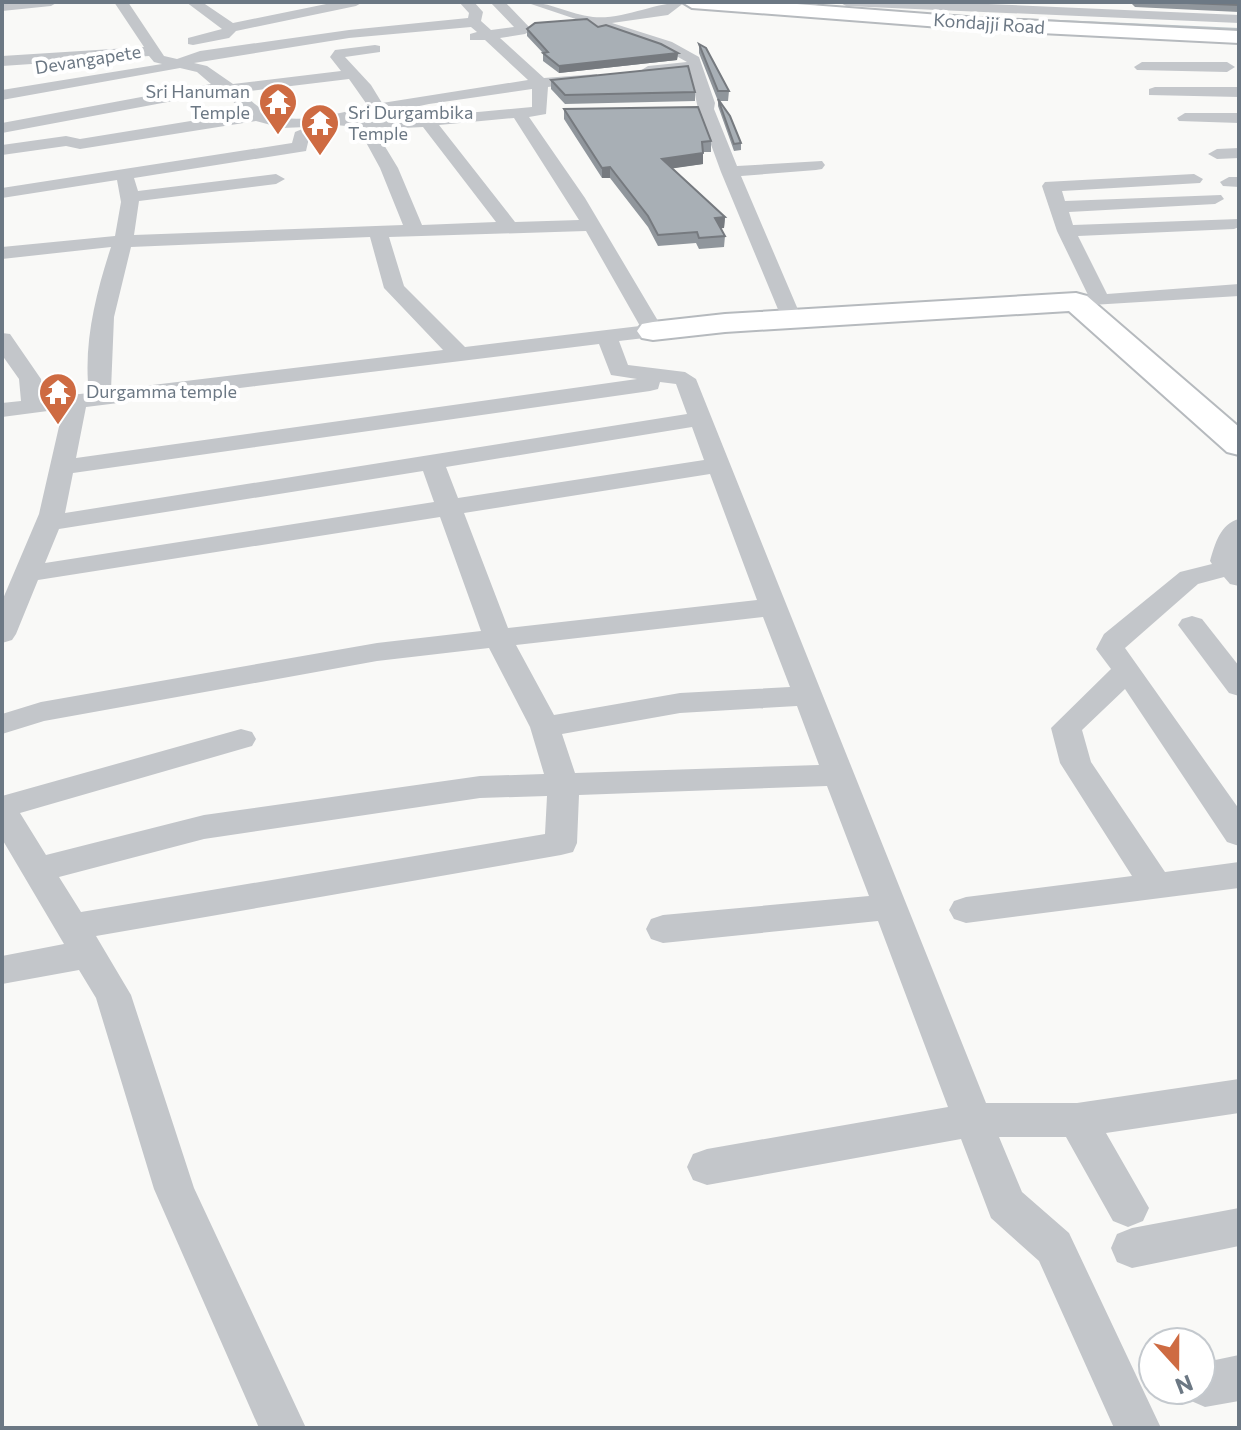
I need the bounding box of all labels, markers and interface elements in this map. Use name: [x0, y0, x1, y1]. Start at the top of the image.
street label: Kondajji Road: [933, 8, 1046, 38]
street label: Devangapete: [33, 40, 142, 78]
place label: Sri Hanuman Temple: [145, 80, 250, 123]
temple icon: Sri Hanuman Temple: [257, 81, 299, 136]
place label: Sri Durgambika Temple: [348, 101, 474, 144]
temple icon: Sri Durgambika Temple: [299, 102, 341, 157]
temple icon: Durgamma temple: [37, 371, 79, 426]
place label: Durgamma temple: [86, 380, 237, 402]
north arrow: [1137, 1326, 1217, 1406]
text: N: [1172, 1370, 1197, 1401]

